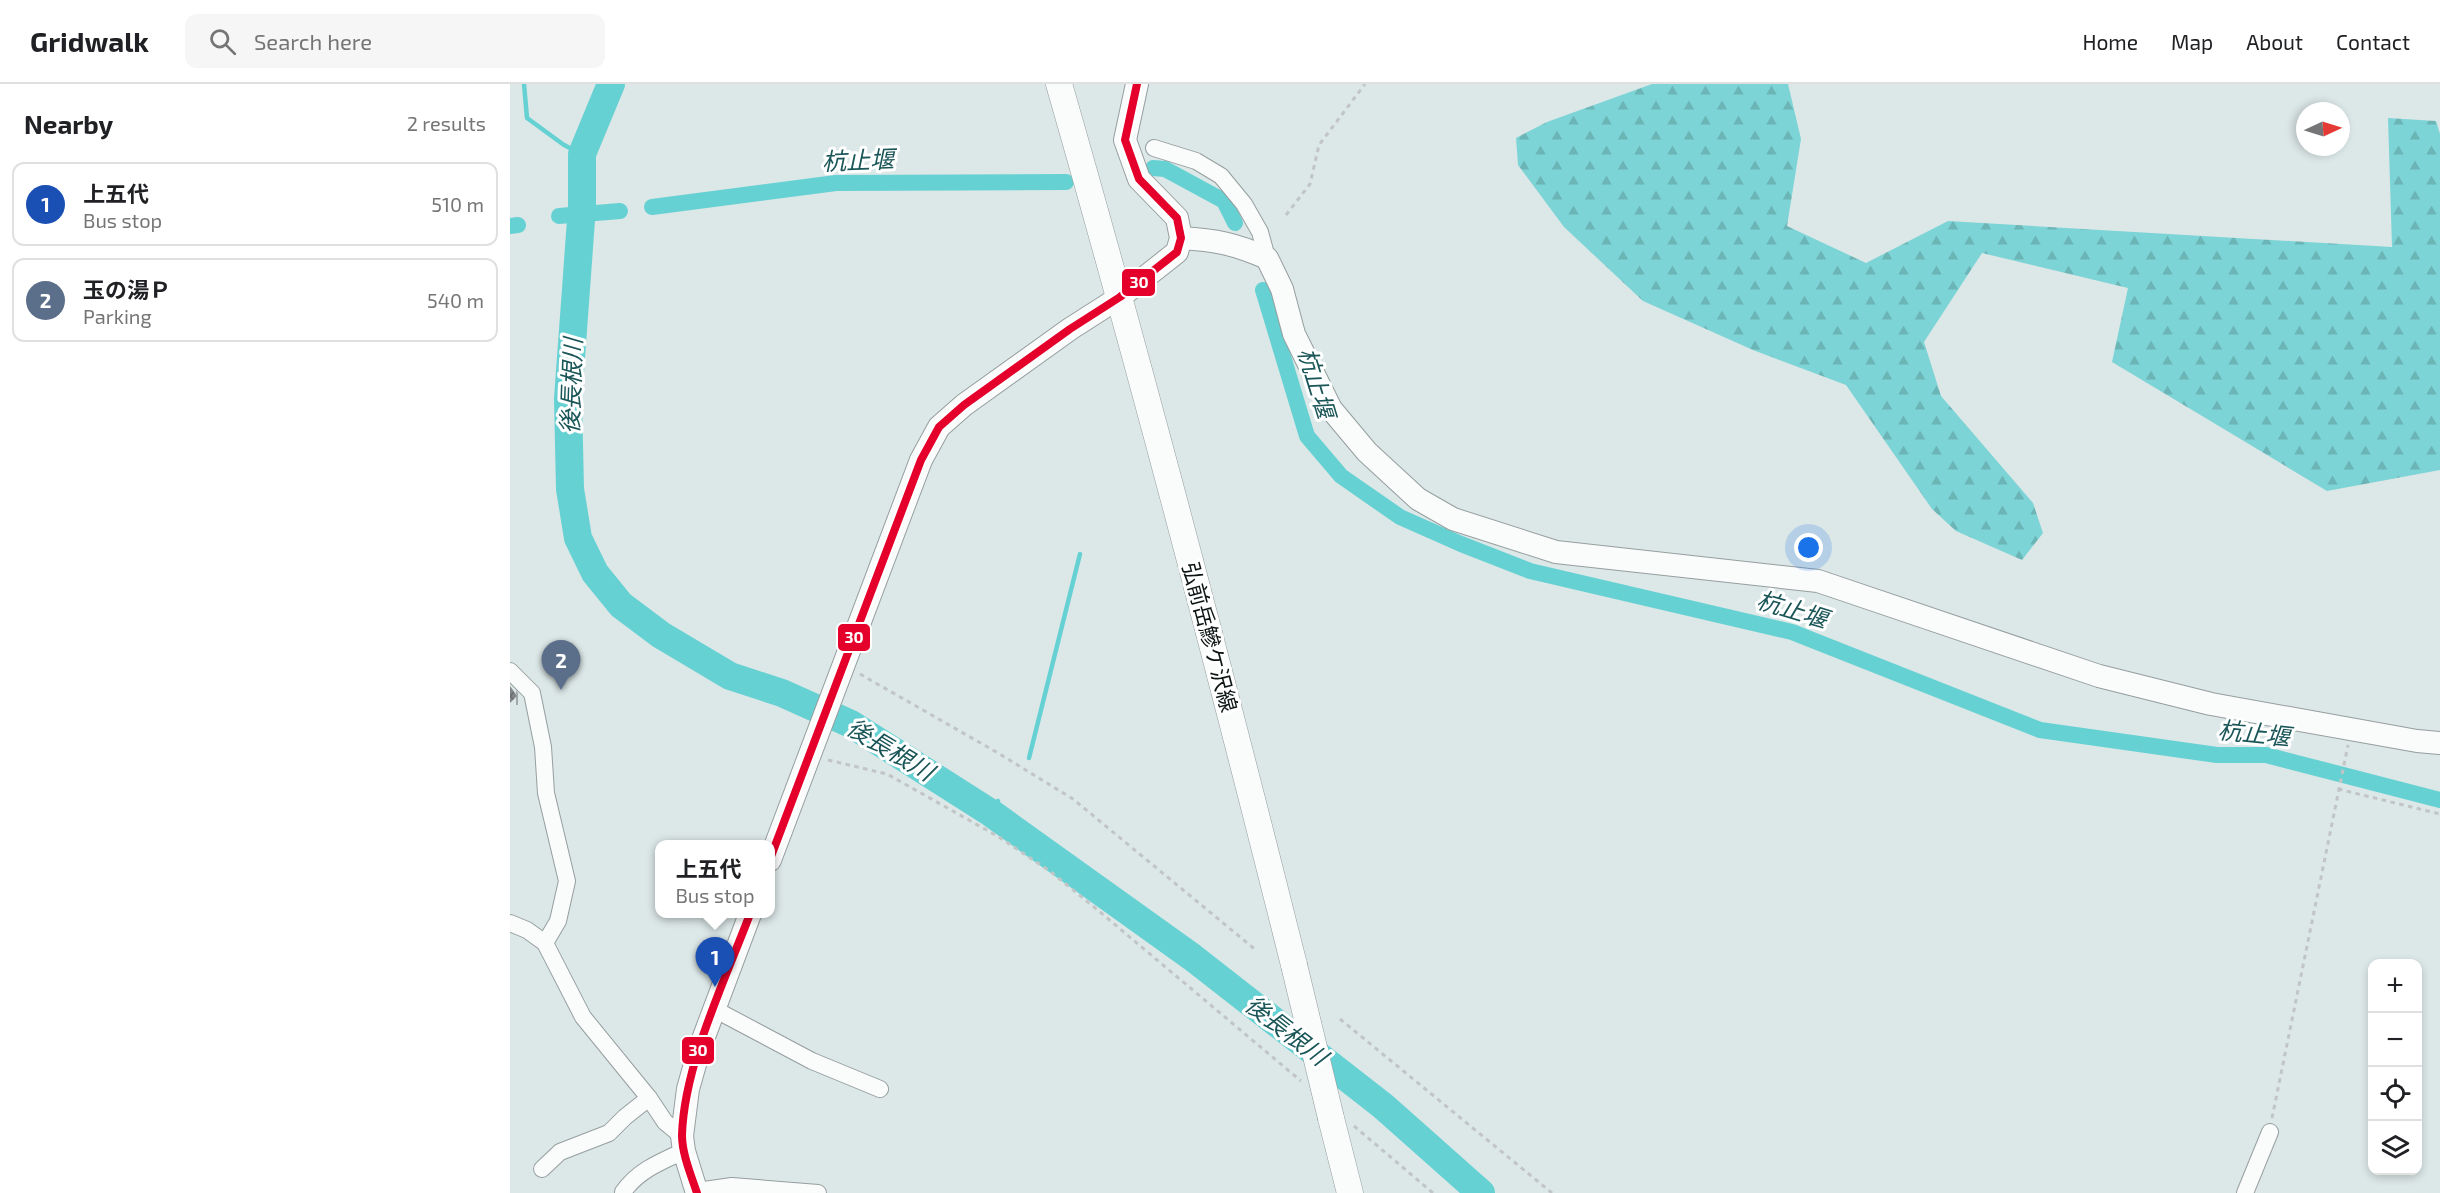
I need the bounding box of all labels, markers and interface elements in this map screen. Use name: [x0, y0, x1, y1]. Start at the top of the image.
search box: [185, 14, 605, 68]
text: Gridwalk: [30, 24, 149, 58]
icon: search: [206, 25, 239, 58]
text: Search here: [254, 28, 372, 54]
text: Home: [2082, 29, 2138, 54]
text: Map: [2171, 29, 2213, 54]
text: About: [2246, 29, 2303, 54]
text: Contact: [2336, 29, 2410, 54]
north arrow: [2296, 102, 2350, 156]
text: Nearby: [24, 108, 113, 139]
text: 2 results: [407, 111, 486, 135]
water label: 杭止堰: [821, 144, 898, 175]
text: 上五代: [83, 180, 149, 206]
text: 1: [41, 192, 50, 216]
text: 510 m: [431, 192, 484, 216]
text: Bus stop: [83, 208, 162, 232]
line badge: 30: [1121, 268, 1156, 297]
text: 30: [1129, 272, 1149, 291]
text: 玉の湯Ｐ: [83, 276, 171, 302]
text: 2: [40, 288, 51, 312]
text: 540 m: [427, 288, 484, 312]
text: Parking: [83, 304, 152, 328]
water label: 後長根川: [554, 334, 587, 434]
water label: 杭止堰: [1293, 344, 1343, 425]
your location: [1794, 533, 1823, 562]
street label: 弘前岳鰺ケ沢線: [1178, 559, 1243, 714]
water label: 杭止堰: [1754, 584, 1835, 634]
line badge: 30: [837, 623, 871, 652]
text: 30: [844, 627, 864, 646]
pin: 2: [542, 640, 580, 690]
water label: 後長根川: [842, 712, 942, 787]
water label: 杭止堰: [2217, 714, 2295, 751]
popup: [655, 840, 775, 918]
text: 上五代: [675, 855, 741, 881]
text: Bus stop: [675, 883, 755, 907]
pin: 1: [696, 938, 734, 987]
map controls: [2368, 959, 2422, 1175]
button: +: [2368, 959, 2422, 1013]
water label: 後長根川: [1240, 989, 1336, 1073]
button: −: [2368, 1013, 2422, 1067]
line badge: 30: [681, 1036, 715, 1065]
text: 30: [688, 1040, 708, 1059]
button: locate: [2368, 1067, 2422, 1121]
button: layers: [2368, 1121, 2422, 1175]

